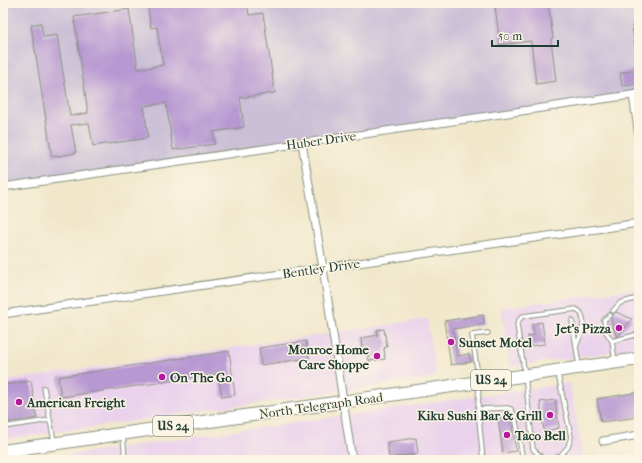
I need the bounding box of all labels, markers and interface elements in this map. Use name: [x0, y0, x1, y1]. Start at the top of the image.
scale bar: [492, 22, 558, 48]
text: 50 m: [498, 29, 522, 43]
street label: Huber Drive: [285, 128, 358, 153]
street label: Bentley Drive: [281, 256, 361, 281]
place label: Jet's Pizza: [554, 321, 612, 337]
marker: Jet's Pizza: [614, 323, 624, 333]
place label: Sunset Motel: [459, 335, 533, 350]
marker: Sunset Motel: [446, 337, 456, 347]
place label: Monroe Home Care Shoppe: [287, 342, 370, 373]
marker: Monroe Home Care Shoppe: [372, 351, 382, 361]
place label: On The Go: [170, 370, 232, 385]
road number: US 24: [471, 370, 511, 390]
marker: On The Go: [157, 372, 167, 382]
street label: North Telegraph Road: [258, 389, 385, 422]
place label: American Freight: [26, 395, 126, 411]
marker: American Freight: [14, 397, 24, 407]
place label: Kiku Sushi Bar & Grill: [417, 408, 542, 423]
marker: Kiku Sushi Bar & Grill: [545, 410, 555, 420]
road number: US 24: [153, 416, 193, 436]
place label: Taco Bell: [514, 428, 566, 443]
marker: Taco Bell: [502, 430, 512, 440]

